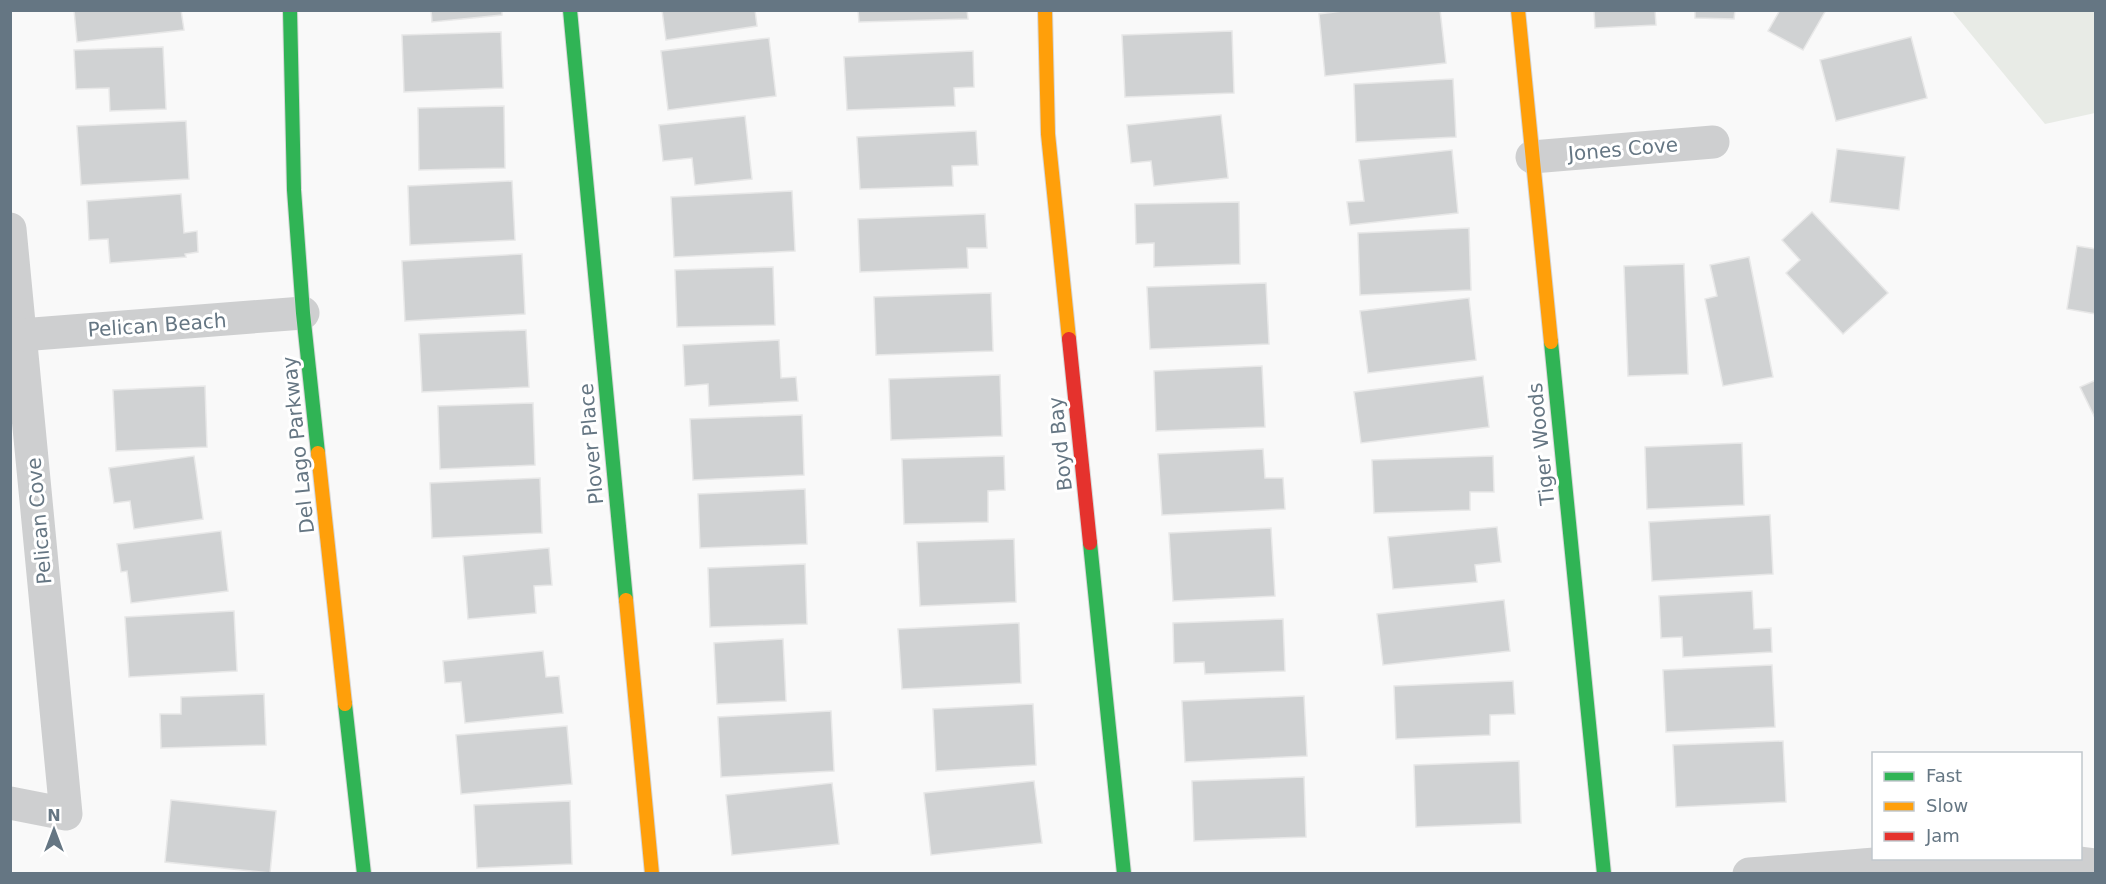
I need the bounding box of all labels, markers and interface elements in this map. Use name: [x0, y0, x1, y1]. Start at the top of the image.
street label: Jones Cove: [1565, 132, 1679, 166]
street label: Pelican Beach: [87, 308, 227, 342]
street label: Del Lago Parkway: [277, 355, 319, 535]
street label: Plover Place: [574, 382, 608, 506]
street label: Tiger Woods: [1523, 382, 1559, 507]
street label: Boyd Bay: [1043, 396, 1077, 492]
street label: Pelican Cove: [21, 456, 57, 586]
legend: [1872, 752, 2082, 860]
text: Fast: [1926, 765, 1962, 786]
text: Slow: [1926, 795, 1968, 816]
north arrow: [24, 800, 84, 860]
text: N: [47, 806, 61, 825]
text: Jam: [1925, 825, 1960, 846]

